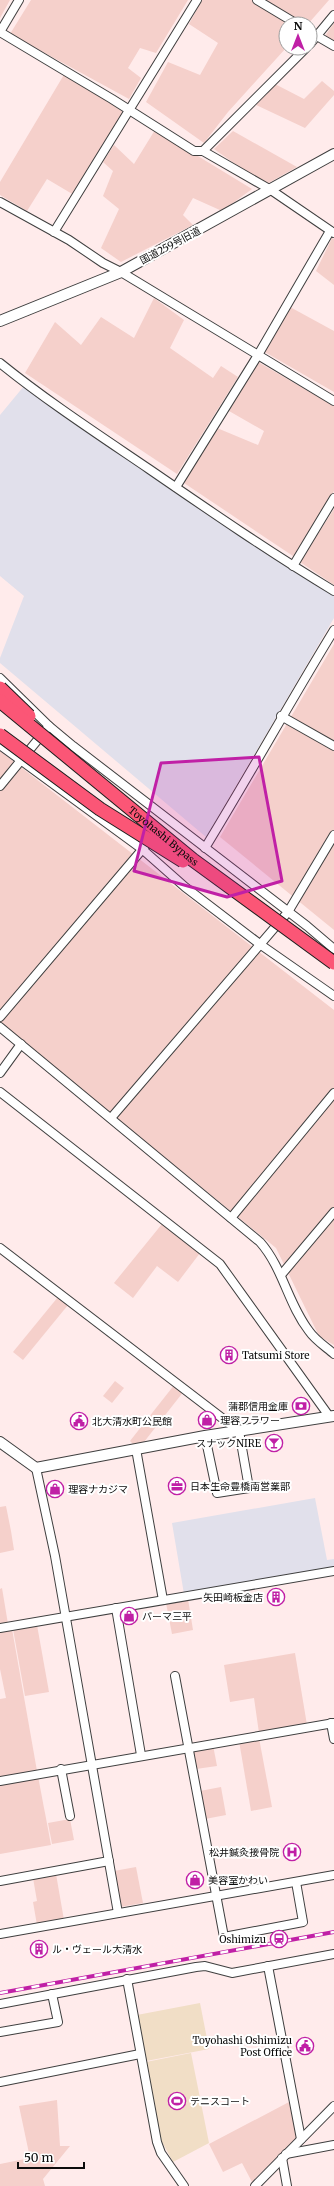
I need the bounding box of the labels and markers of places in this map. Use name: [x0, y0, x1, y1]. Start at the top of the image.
building icon: Tatsumi Store: [219, 1345, 239, 1365]
place label: Tatsumi Store: [242, 1349, 309, 1362]
bank icon: 蒲郡信用金庫: [291, 1396, 311, 1416]
place label: 蒲郡信用金庫: [228, 1400, 288, 1413]
shop icon: 理容フラワー: [197, 1410, 217, 1430]
public building icon: 北大清水町公民館: [69, 1411, 89, 1431]
place label: 理容フラワー: [220, 1414, 280, 1427]
place label: 北大清水町公民館: [92, 1415, 172, 1428]
bar icon: スナックNIRE: [264, 1433, 284, 1453]
place label: スナックNIRE: [196, 1437, 262, 1450]
office icon: 日本生命豊橋南営業部: [167, 1476, 187, 1496]
shop icon: 理容ナカジマ: [45, 1479, 65, 1499]
place label: 日本生命豊橋南営業部: [190, 1480, 290, 1493]
place label: 理容ナカジマ: [68, 1483, 128, 1496]
building icon: 矢田崎板金店: [266, 1587, 286, 1607]
place label: 矢田崎板金店: [203, 1591, 263, 1604]
shop icon: パーマ三平: [119, 1606, 139, 1626]
place label: パーマ三平: [142, 1610, 192, 1623]
hospital icon: 松井鍼灸接骨院: [282, 1842, 302, 1862]
place label: 松井鍼灸接骨院: [209, 1846, 279, 1859]
shop icon: 美容室かわい: [185, 1870, 205, 1890]
place label: 美容室かわい: [208, 1874, 268, 1887]
station icon: Ōshimizu: [269, 1929, 289, 1949]
place label: Ōshimizu: [219, 1933, 266, 1946]
building icon: ル・ヴェール大清水: [29, 1939, 49, 1959]
place label: ル・ヴェール大清水: [52, 1943, 142, 1956]
place label: Toyohashi Oshimizu Post Office: [192, 2034, 292, 2059]
public building icon: Toyohashi Oshimizu Post Office: [295, 2036, 315, 2056]
sports icon: テニスコート: [167, 2091, 187, 2111]
place label: テニスコート: [190, 2095, 250, 2108]

